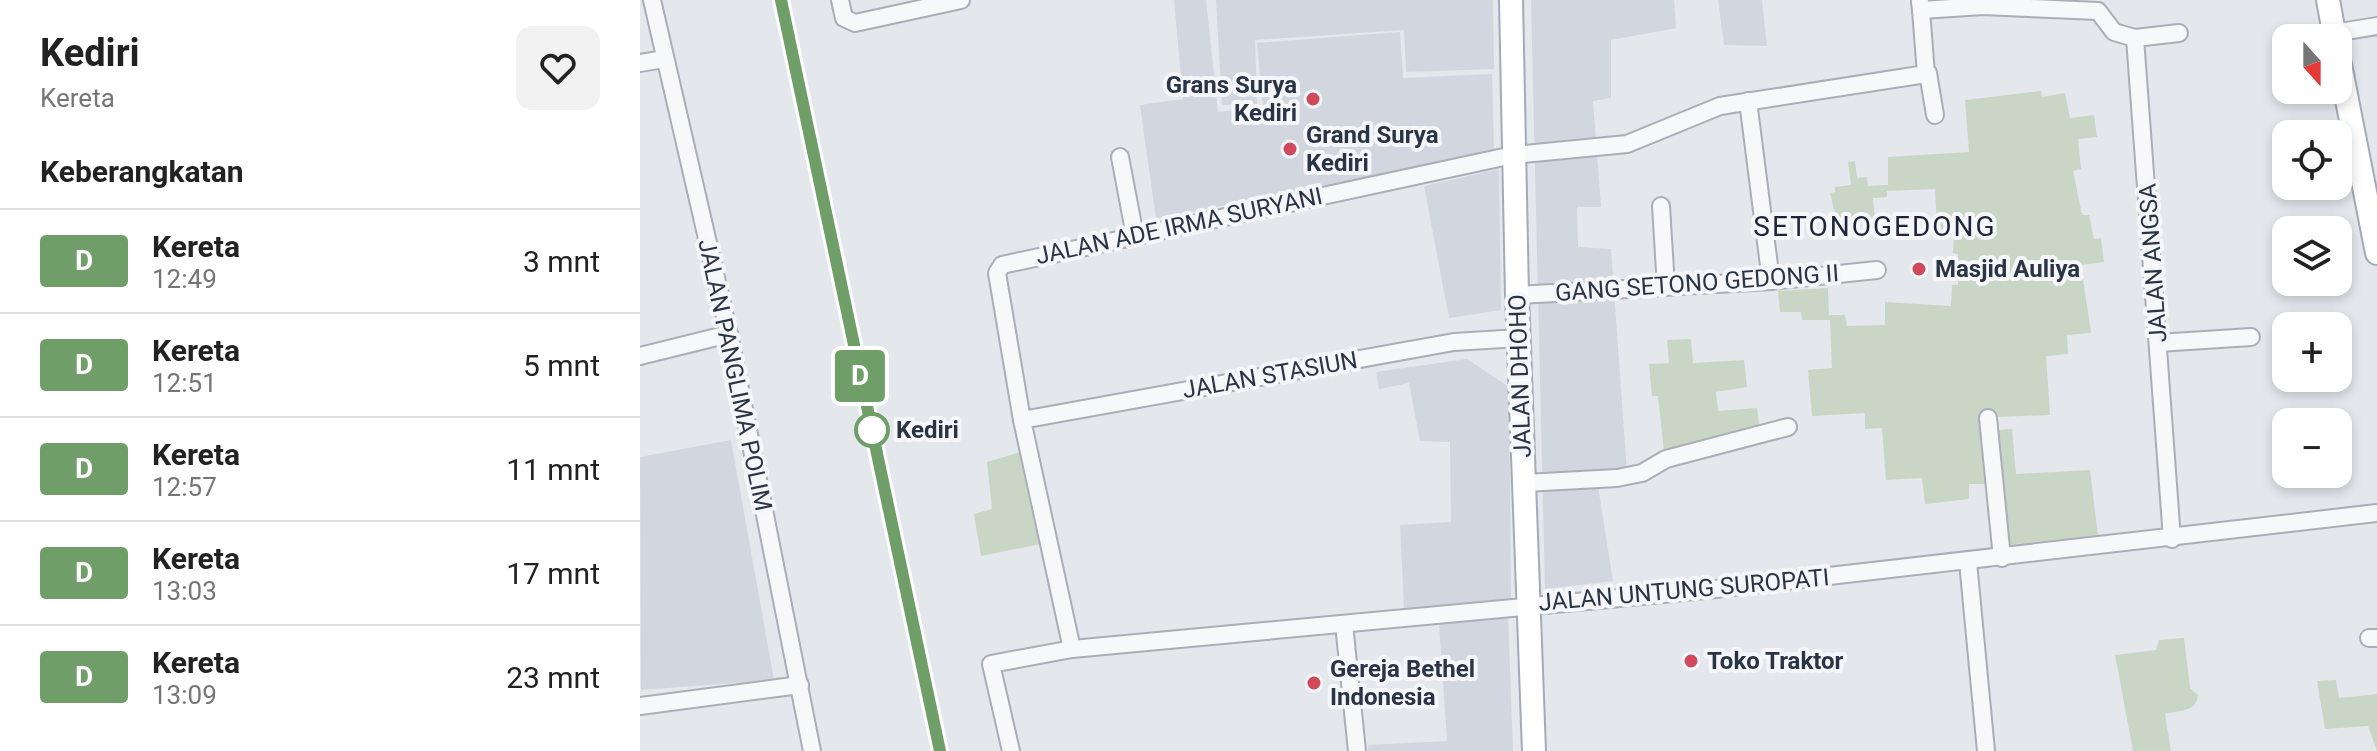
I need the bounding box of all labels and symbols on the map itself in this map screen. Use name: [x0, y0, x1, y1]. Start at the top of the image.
north arrow: [2272, 24, 2352, 104]
place label: Grans Surya Kediri: [1166, 71, 1297, 127]
marker: Grans Surya Kediri: [1304, 90, 1322, 108]
place label: Grand Surya Kediri: [1306, 121, 1439, 177]
marker: Grand Surya Kediri: [1281, 140, 1299, 158]
street label: JALAN ADE IRMA SURYANI: [1033, 182, 1325, 270]
street label: JALAN ANGSA: [2133, 182, 2173, 344]
district label: SETONOGEDONG: [1753, 210, 1997, 243]
street label: JALAN PANGLIMA POLIM: [692, 236, 778, 514]
place label: Masjid Auliya: [1935, 255, 2080, 283]
street label: GANG SETONO GEDONG II: [1554, 259, 1840, 307]
marker: Masjid Auliya: [1910, 260, 1928, 278]
street label: JALAN DHOHO: [1503, 294, 1537, 458]
street label: JALAN STASIUN: [1180, 346, 1360, 404]
line badge: D: [834, 350, 886, 402]
marker: Kediri: [855, 413, 889, 447]
place label: Kediri: [896, 416, 959, 444]
street label: JALAN UNTUNG SUROPATI: [1537, 563, 1831, 617]
place label: Toko Traktor: [1707, 647, 1844, 675]
marker: Toko Traktor: [1682, 652, 1700, 670]
place label: Gereja Bethel Indonesia: [1330, 655, 1475, 711]
marker: Gereja Bethel Indonesia: [1305, 674, 1323, 692]

